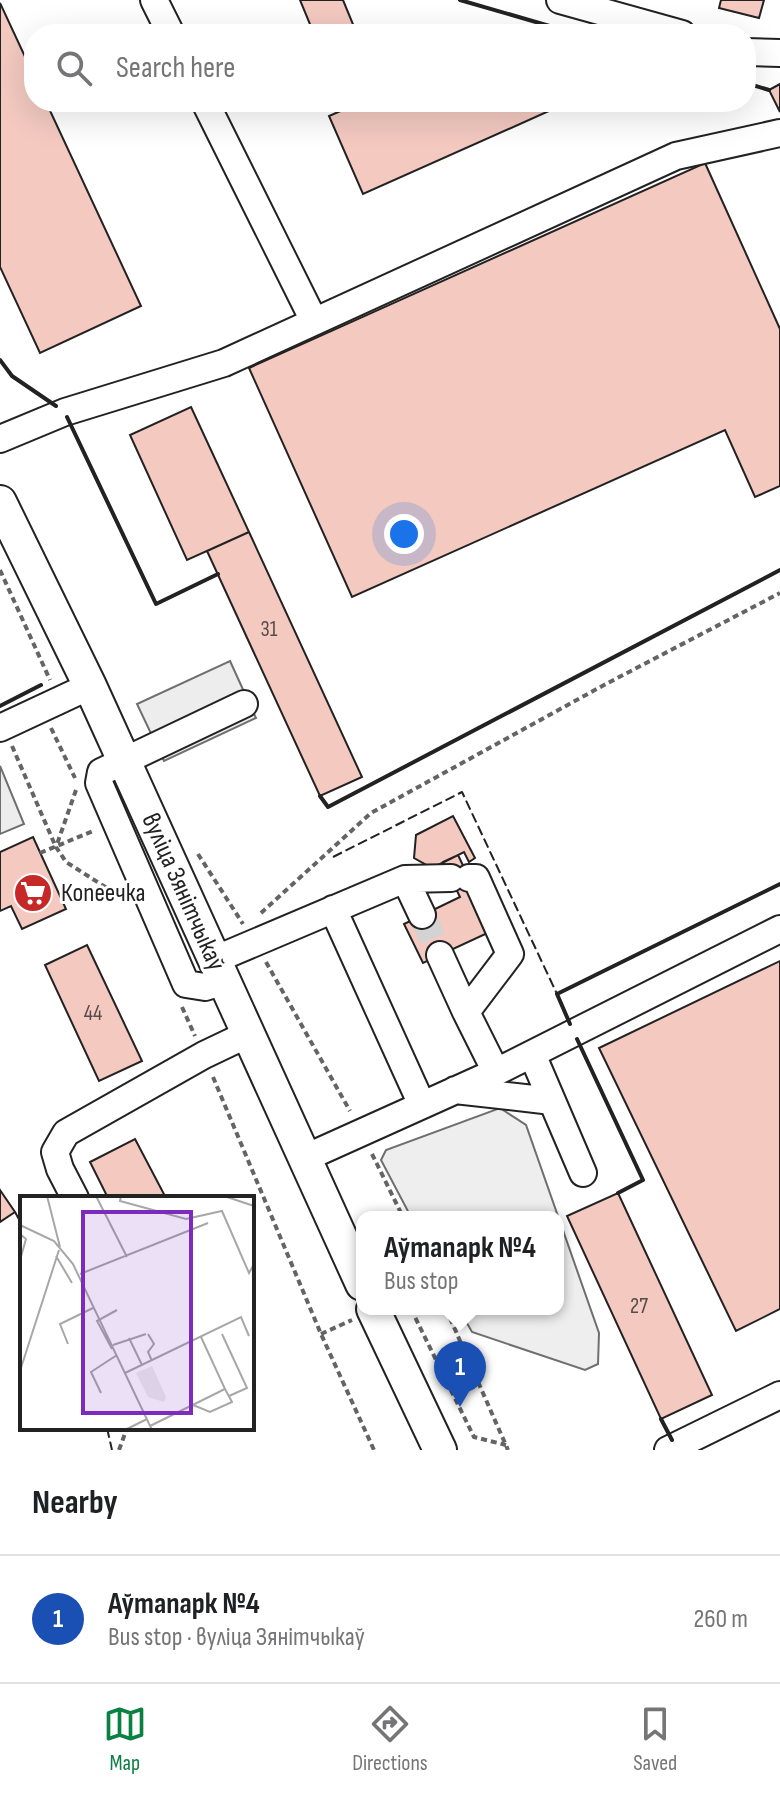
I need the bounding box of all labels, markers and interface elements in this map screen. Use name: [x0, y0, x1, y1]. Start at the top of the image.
search box: [24, 24, 756, 112]
icon: search: [52, 46, 96, 90]
text: Search here: [116, 50, 235, 86]
your location: [384, 514, 424, 554]
house number: 31: [261, 616, 278, 643]
street label: вуліца Зянітчыкаў: [134, 809, 232, 975]
supermarket icon: Копеечка: [12, 872, 54, 914]
place label: Копеечка: [61, 878, 145, 909]
house number: 44: [84, 1000, 102, 1027]
inset map: [20, 1196, 254, 1430]
popup: [356, 1211, 564, 1315]
text: Аўтапарк №4: [384, 1230, 536, 1266]
text: Bus stop: [384, 1266, 459, 1297]
house number: 27: [630, 1293, 648, 1320]
pin: 1: [434, 1341, 486, 1407]
text: Nearby: [32, 1482, 118, 1523]
text: Аўтапарк №4: [108, 1586, 260, 1622]
text: 1: [53, 1604, 63, 1635]
text: 260 m: [693, 1604, 748, 1635]
text: Bus stop · вуліца Зянітчыкаў: [108, 1622, 365, 1653]
tab: Map: [103, 1702, 147, 1777]
tab: Directions: [352, 1702, 428, 1777]
tab: Saved: [633, 1702, 677, 1777]

